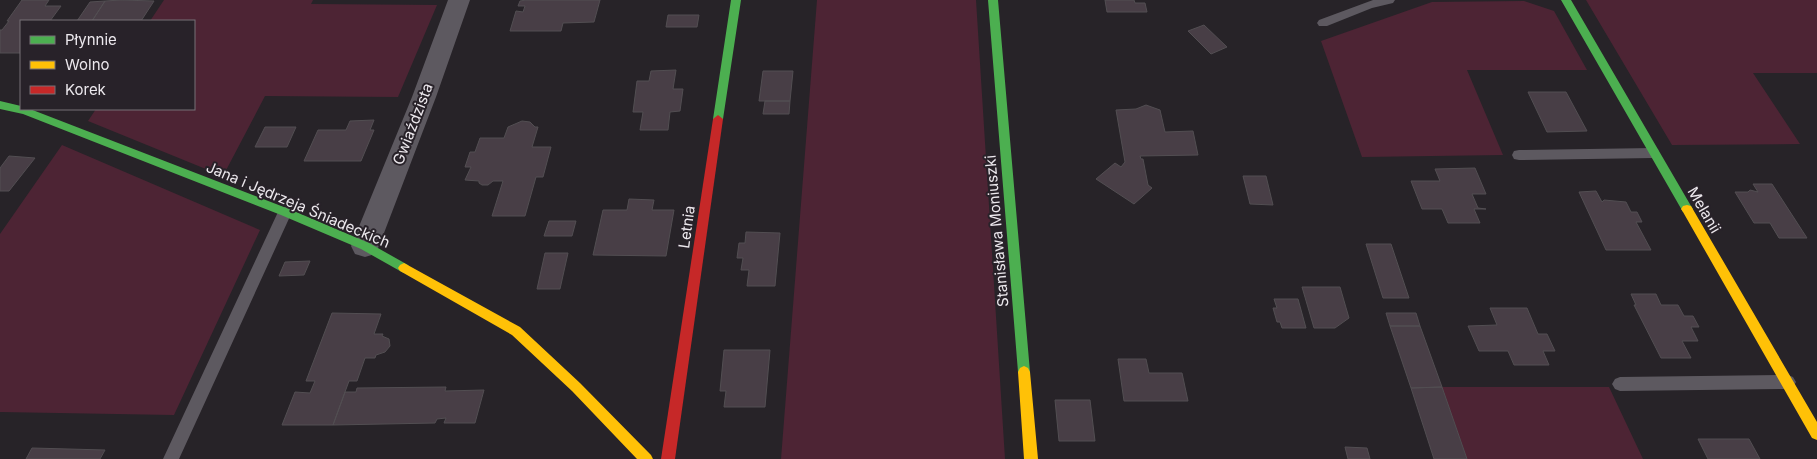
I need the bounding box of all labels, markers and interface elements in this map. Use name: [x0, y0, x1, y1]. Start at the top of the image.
legend: [20, 20, 195, 110]
text: Płynnie: [65, 30, 117, 49]
text: Wolno: [65, 55, 110, 74]
text: Korek: [65, 80, 107, 99]
street label: Gwiaździsta: [388, 80, 437, 167]
street label: Stanisława Moniuszki: [980, 154, 1013, 308]
street label: Jana i Jędrzeja Śniadeckich: [203, 157, 393, 252]
street label: Melanii: [1684, 183, 1725, 236]
street label: Letnia: [674, 204, 699, 250]

